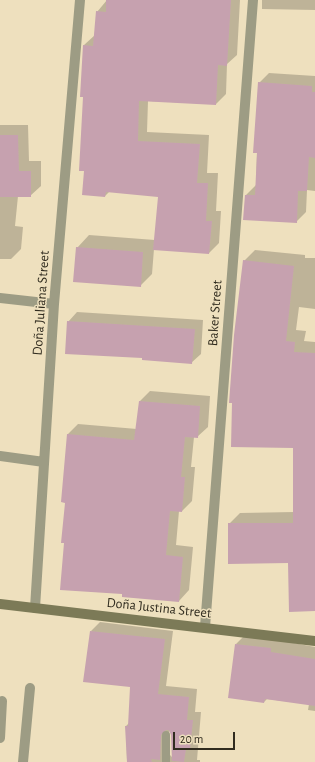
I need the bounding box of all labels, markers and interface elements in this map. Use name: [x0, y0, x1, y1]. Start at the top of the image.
street label: Doña Juliana Street: [29, 250, 53, 356]
street label: Baker Street: [204, 279, 226, 347]
street label: Doña Justina Street: [106, 594, 212, 622]
scale bar: [175, 724, 237, 750]
text: 20 m: [180, 733, 203, 745]

